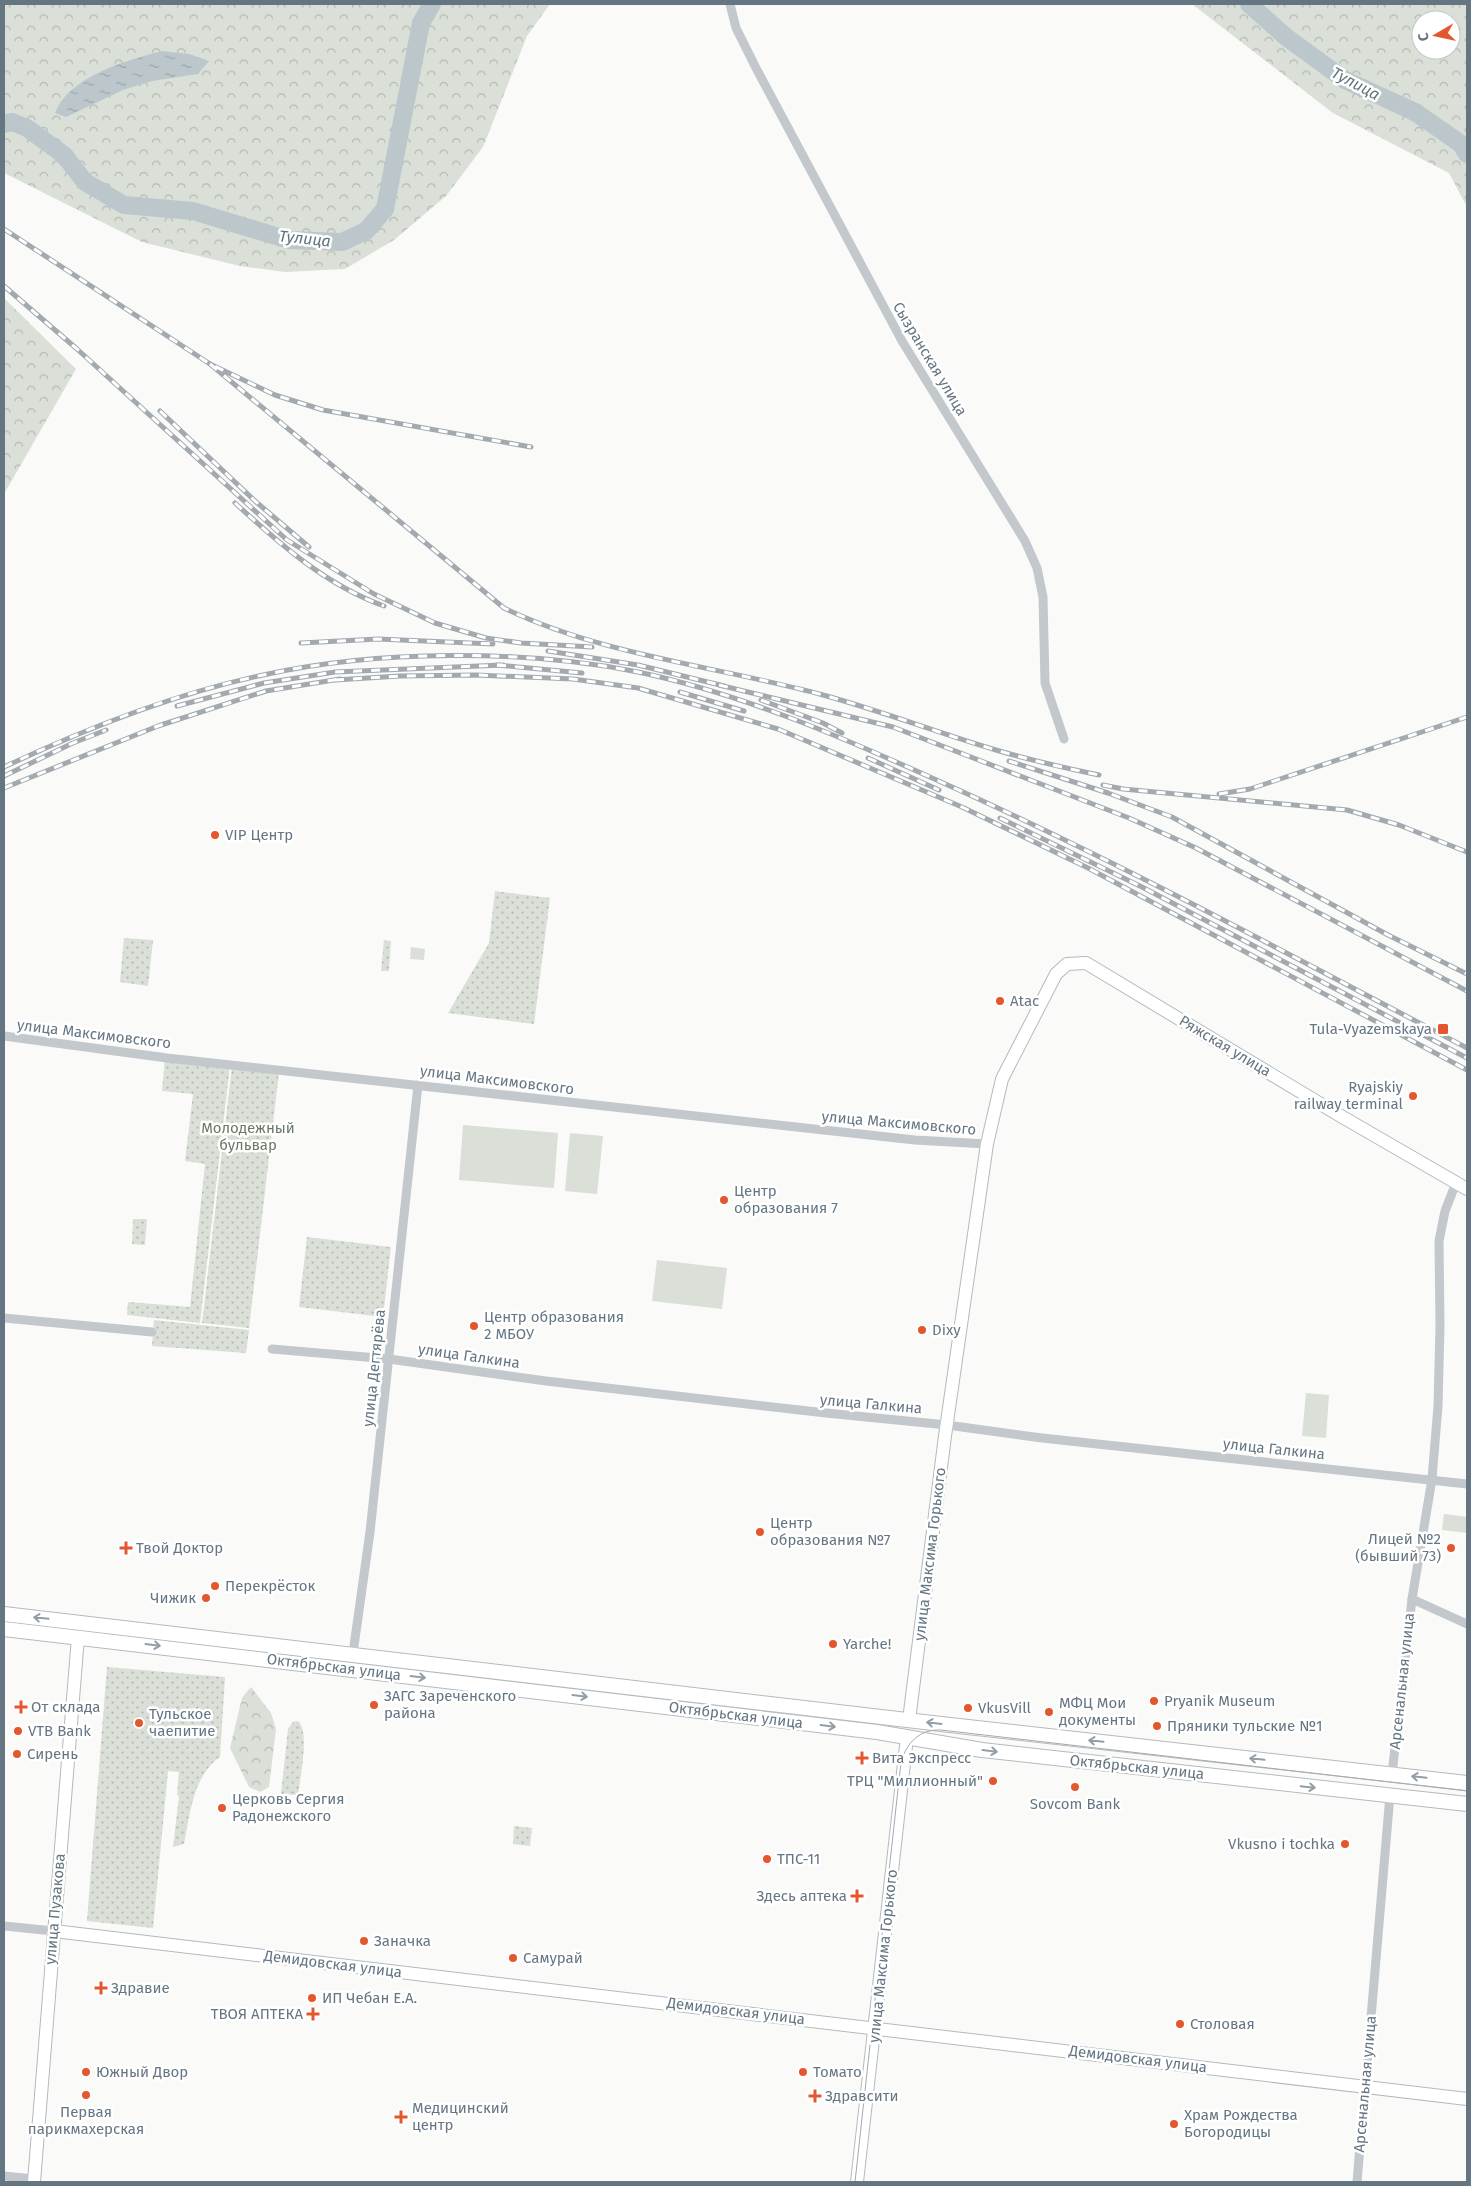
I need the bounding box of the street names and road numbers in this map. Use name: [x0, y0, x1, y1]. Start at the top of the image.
street label: Сызранская улица: [889, 299, 971, 419]
street label: Ряжская улица: [1176, 1012, 1274, 1080]
street label: улица Максимовского: [16, 1016, 172, 1052]
street label: улица Максимовского: [419, 1062, 575, 1098]
street label: улица Максимовского: [821, 1107, 977, 1139]
street label: улица Дегтярёва: [359, 1308, 389, 1428]
street label: улица Галкина: [417, 1340, 521, 1372]
street label: улица Галкина: [819, 1391, 923, 1417]
street label: улица Галкина: [1222, 1435, 1326, 1463]
street label: улица Максима Горького: [910, 1466, 950, 1642]
street label: Арсенальная улица: [1386, 1612, 1418, 1750]
street label: Октябрьская улица: [266, 1650, 402, 1684]
street label: Октябрьская улица: [668, 1698, 804, 1732]
street label: Октябрьская улица: [1069, 1751, 1205, 1783]
street label: улица Пузакова: [41, 1853, 69, 1965]
street label: улица Максима Горького: [865, 1868, 901, 2044]
street label: Демидовская улица: [262, 1946, 403, 1981]
street label: Демидовская улица: [665, 1993, 806, 2028]
street label: Арсенальная улица: [1350, 2015, 1380, 2153]
street label: Демидовская улица: [1067, 2041, 1208, 2076]

